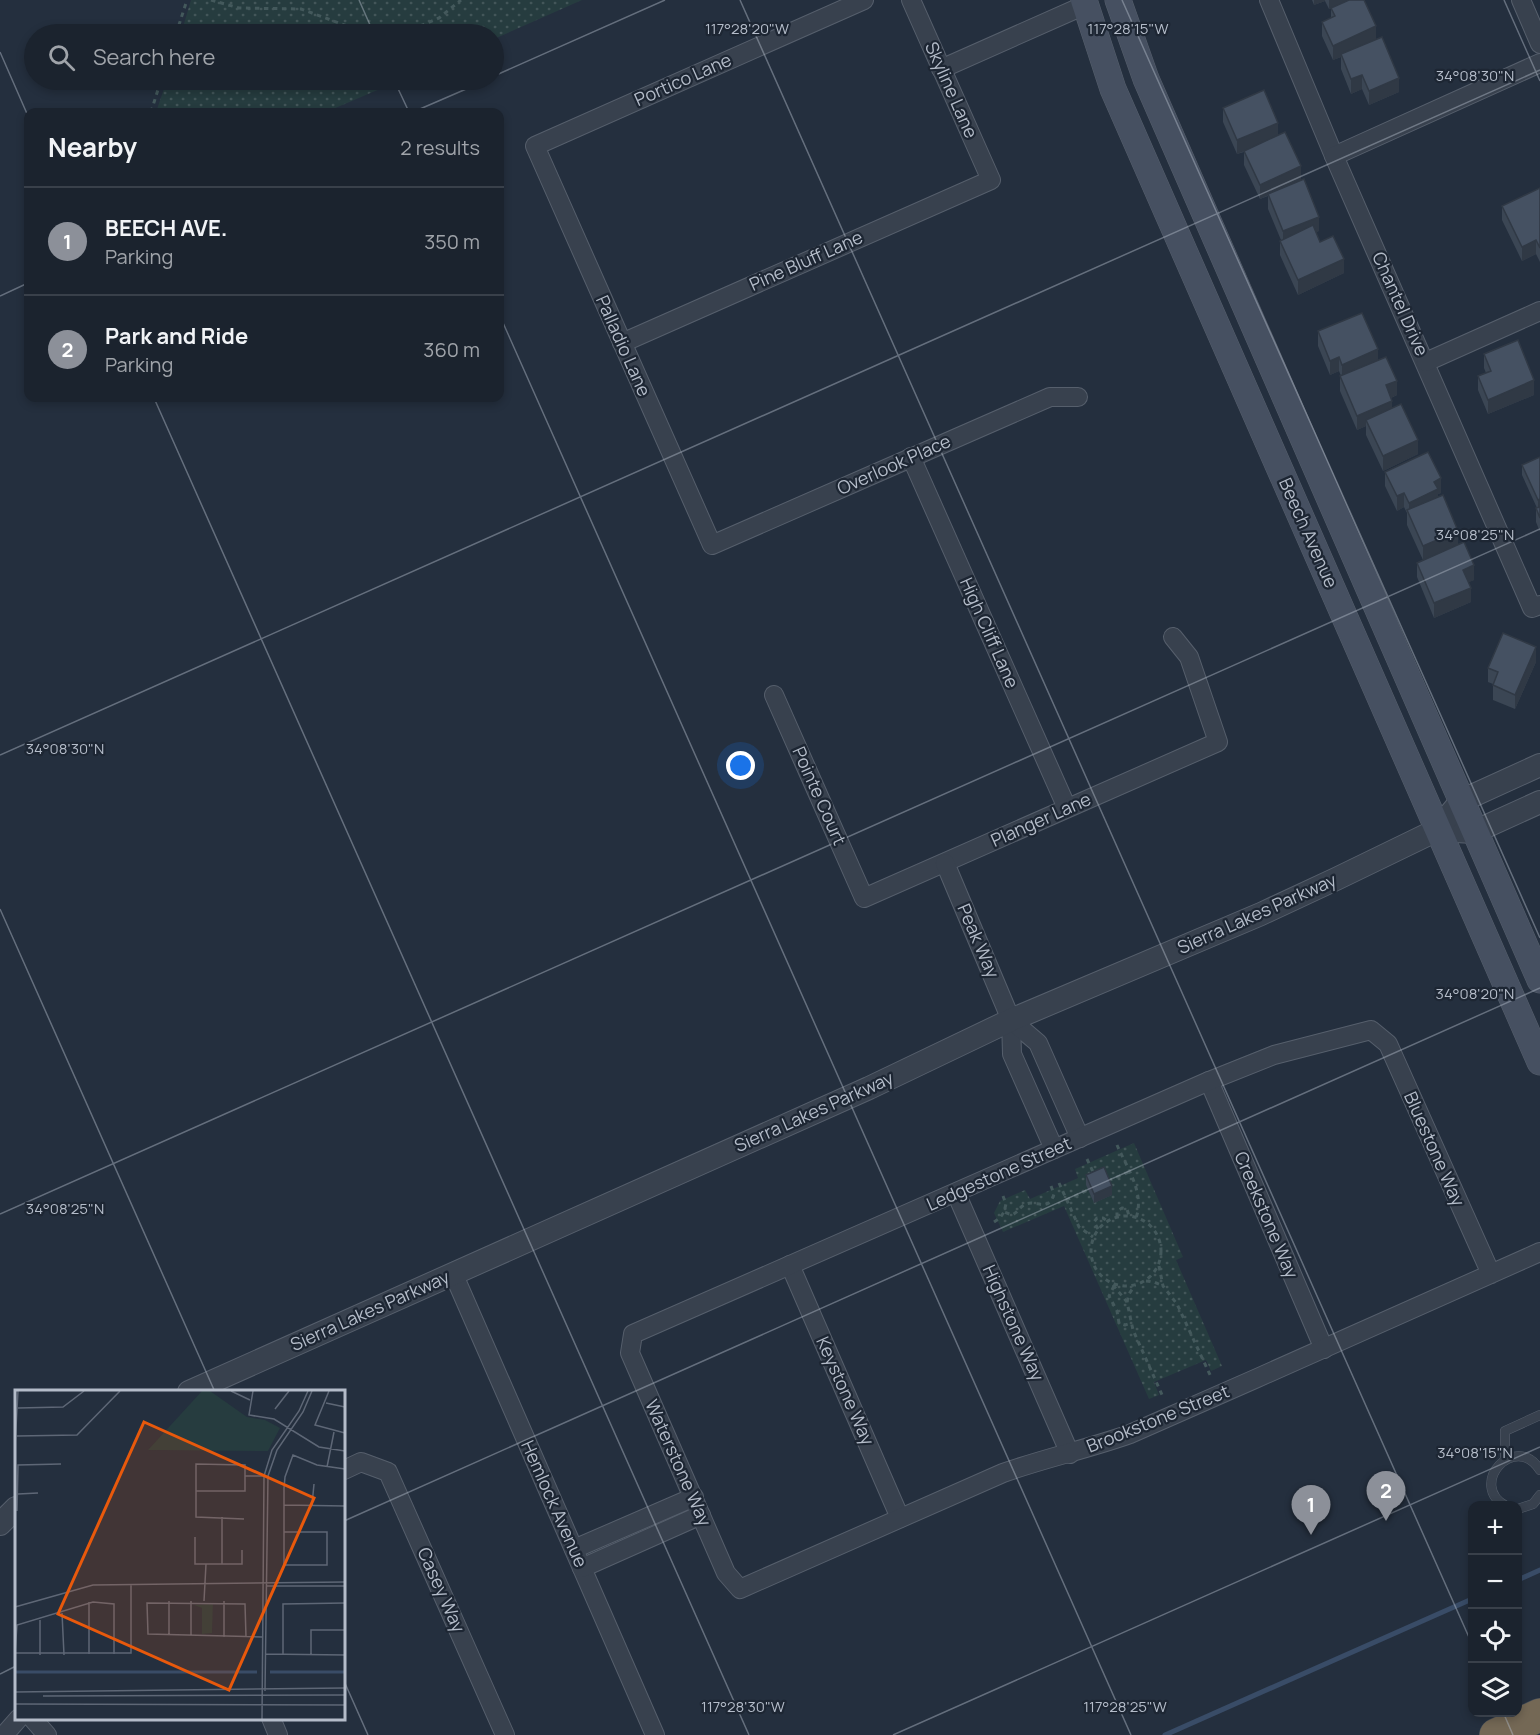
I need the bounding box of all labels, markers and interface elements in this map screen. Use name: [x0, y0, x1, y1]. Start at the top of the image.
text: 117°28'20"W: [705, 18, 789, 39]
text: 117°28'15"W: [1088, 18, 1168, 39]
search box: [24, 24, 504, 90]
street label: Skyline Lane: [920, 38, 984, 142]
icon: search: [45, 41, 78, 74]
text: Search here: [93, 42, 215, 72]
street label: Portico Lane: [630, 47, 735, 111]
text: 34°08'30"N: [1436, 65, 1514, 86]
text: Nearby: [48, 129, 137, 165]
text: 2 results: [400, 134, 480, 161]
text: BEECH AVE.: [105, 213, 227, 243]
street label: Pine Bluff Lane: [745, 224, 866, 296]
text: 1: [63, 228, 72, 255]
text: 350 m: [424, 228, 480, 255]
text: Parking: [105, 243, 173, 270]
street label: Chantel Drive: [1367, 248, 1435, 359]
street label: Palladio Lane: [591, 291, 657, 400]
text: Park and Ride: [105, 321, 248, 351]
text: 2: [62, 336, 73, 363]
text: 360 m: [423, 336, 480, 363]
text: Parking: [105, 351, 173, 378]
street label: Overlook Place: [833, 428, 954, 500]
street label: Beech Avenue: [1274, 474, 1344, 591]
text: 34°08'25"N: [1436, 524, 1514, 545]
street label: High Cliff Lane: [955, 574, 1025, 692]
text: 34°08'30"N: [26, 738, 104, 759]
street label: Pointe Court: [788, 743, 852, 849]
your location: [726, 751, 755, 780]
street label: Planger Lane: [987, 786, 1095, 852]
street label: Sierra Lakes Parkway: [1173, 867, 1340, 959]
street label: Peak Way: [953, 900, 1006, 982]
text: 34°08'20"N: [1436, 983, 1514, 1004]
street label: Sierra Lakes Parkway: [730, 1065, 897, 1157]
street label: Bluestone Way: [1399, 1087, 1471, 1210]
street label: Ledgestone Street: [922, 1130, 1075, 1216]
street label: Creekstone Way: [1229, 1147, 1305, 1282]
text: 34°08'25"N: [26, 1198, 104, 1219]
street label: Highstone Way: [978, 1261, 1050, 1385]
street label: Sierra Lakes Parkway: [286, 1264, 453, 1356]
street label: Keystone Way: [811, 1333, 881, 1449]
street label: Brookstone Street: [1083, 1378, 1233, 1458]
inset map: [15, 1390, 345, 1720]
street label: Waterstone Way: [640, 1395, 718, 1530]
street label: Hemlock Avenue: [516, 1436, 594, 1571]
text: 34°08'15"N: [1437, 1442, 1513, 1463]
pin: 2: [1366, 1472, 1406, 1521]
pin: 1: [1292, 1486, 1330, 1535]
map controls: [1468, 1501, 1522, 1717]
button: +: [1468, 1501, 1522, 1555]
street label: Casey Way: [412, 1543, 472, 1636]
button: −: [1468, 1555, 1522, 1609]
button: locate: [1468, 1609, 1522, 1663]
button: layers: [1468, 1663, 1522, 1717]
text: 117°28'30"W: [701, 1696, 785, 1717]
text: 117°28'25"W: [1083, 1696, 1167, 1717]

